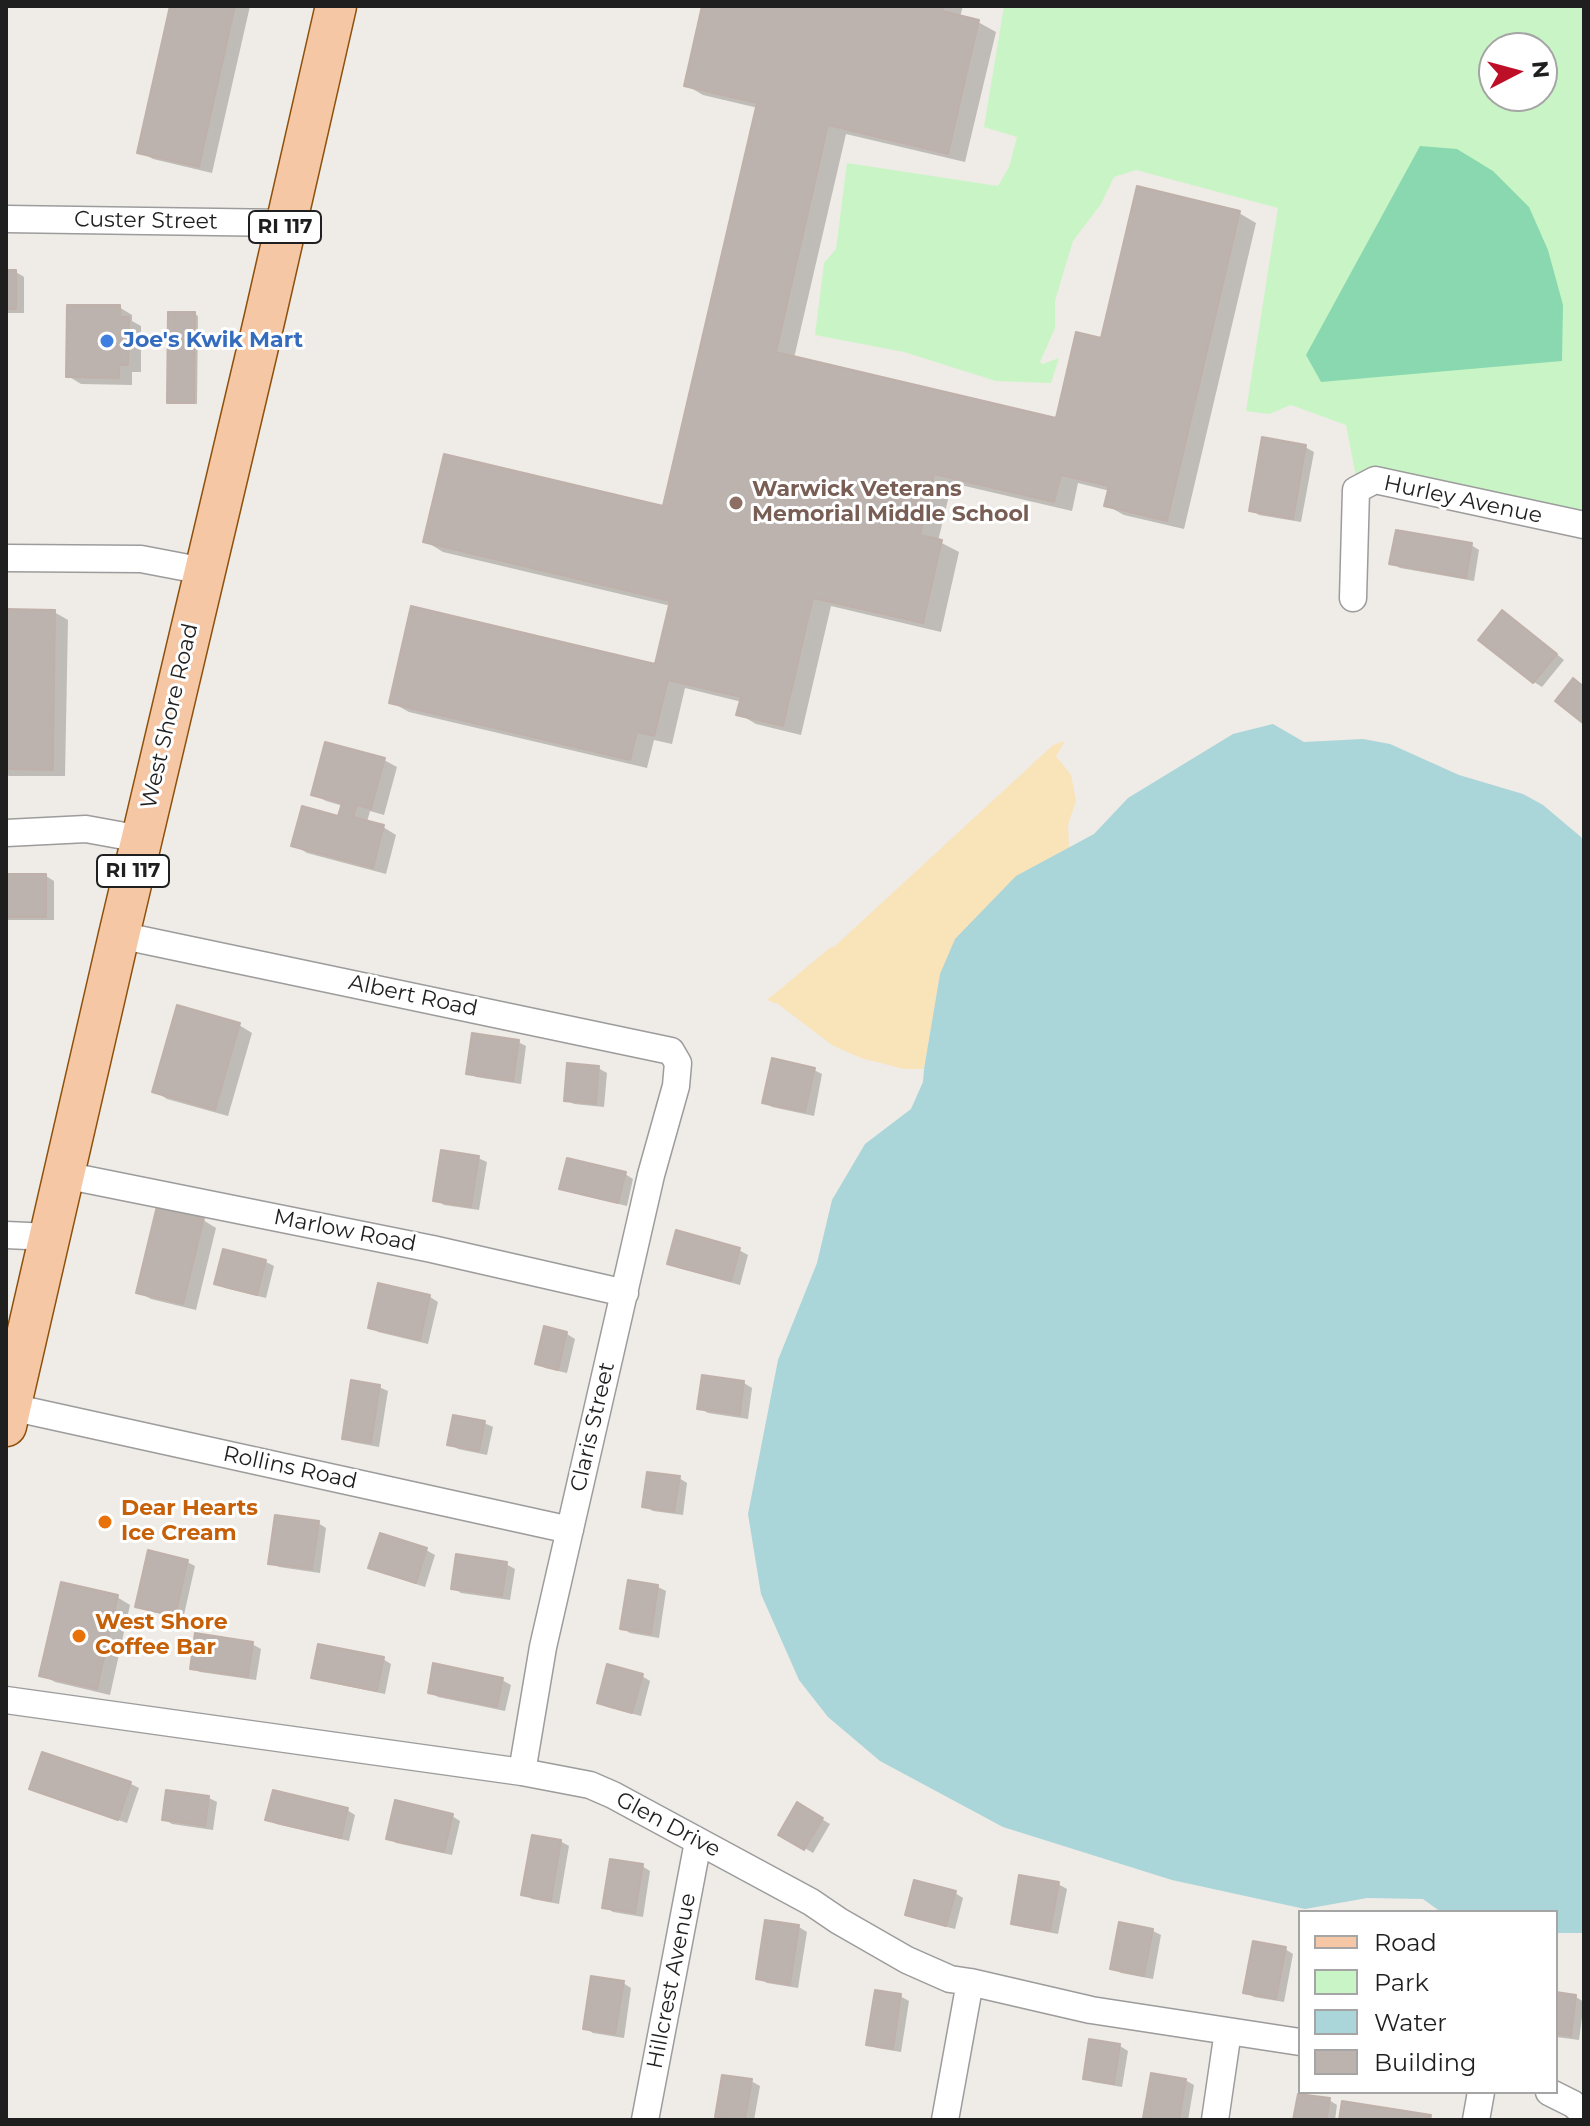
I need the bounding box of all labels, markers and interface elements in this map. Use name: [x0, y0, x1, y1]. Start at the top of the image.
north arrow: [1478, 32, 1558, 112]
text: N: [1526, 59, 1555, 80]
street label: Custer Street: [74, 207, 218, 235]
road number: RI 117: [249, 211, 321, 243]
place label: Joe's Kwik Mart: [123, 328, 303, 354]
marker: Joe's Kwik Mart: [98, 332, 116, 350]
street label: Hurley Avenue: [1381, 470, 1545, 530]
place label: Warwick Veterans Memorial Middle School: [752, 477, 1029, 528]
marker: Warwick Veterans Memorial Middle School: [727, 494, 745, 512]
street label: West Shore Road: [136, 621, 204, 811]
road number: RI 117: [97, 855, 169, 887]
street label: Albert Road: [346, 969, 480, 1023]
street label: Marlow Road: [271, 1204, 419, 1258]
street label: Claris Street: [565, 1360, 621, 1494]
street label: Rollins Road: [221, 1441, 359, 1495]
place label: Dear Hearts Ice Cream: [121, 1496, 258, 1548]
marker: Dear Hearts Ice Cream: [96, 1513, 114, 1531]
place label: West Shore Coffee Bar: [95, 1610, 228, 1662]
marker: West Shore Coffee Bar: [70, 1627, 88, 1645]
street label: Glen Drive: [611, 1786, 725, 1864]
street label: Hillcrest Avenue: [642, 1891, 702, 2071]
legend: [1298, 1910, 1558, 2094]
text: Road: [1374, 1928, 1437, 1957]
text: Park: [1374, 1968, 1429, 1997]
text: Water: [1374, 2008, 1447, 2037]
text: Building: [1374, 2048, 1477, 2077]

